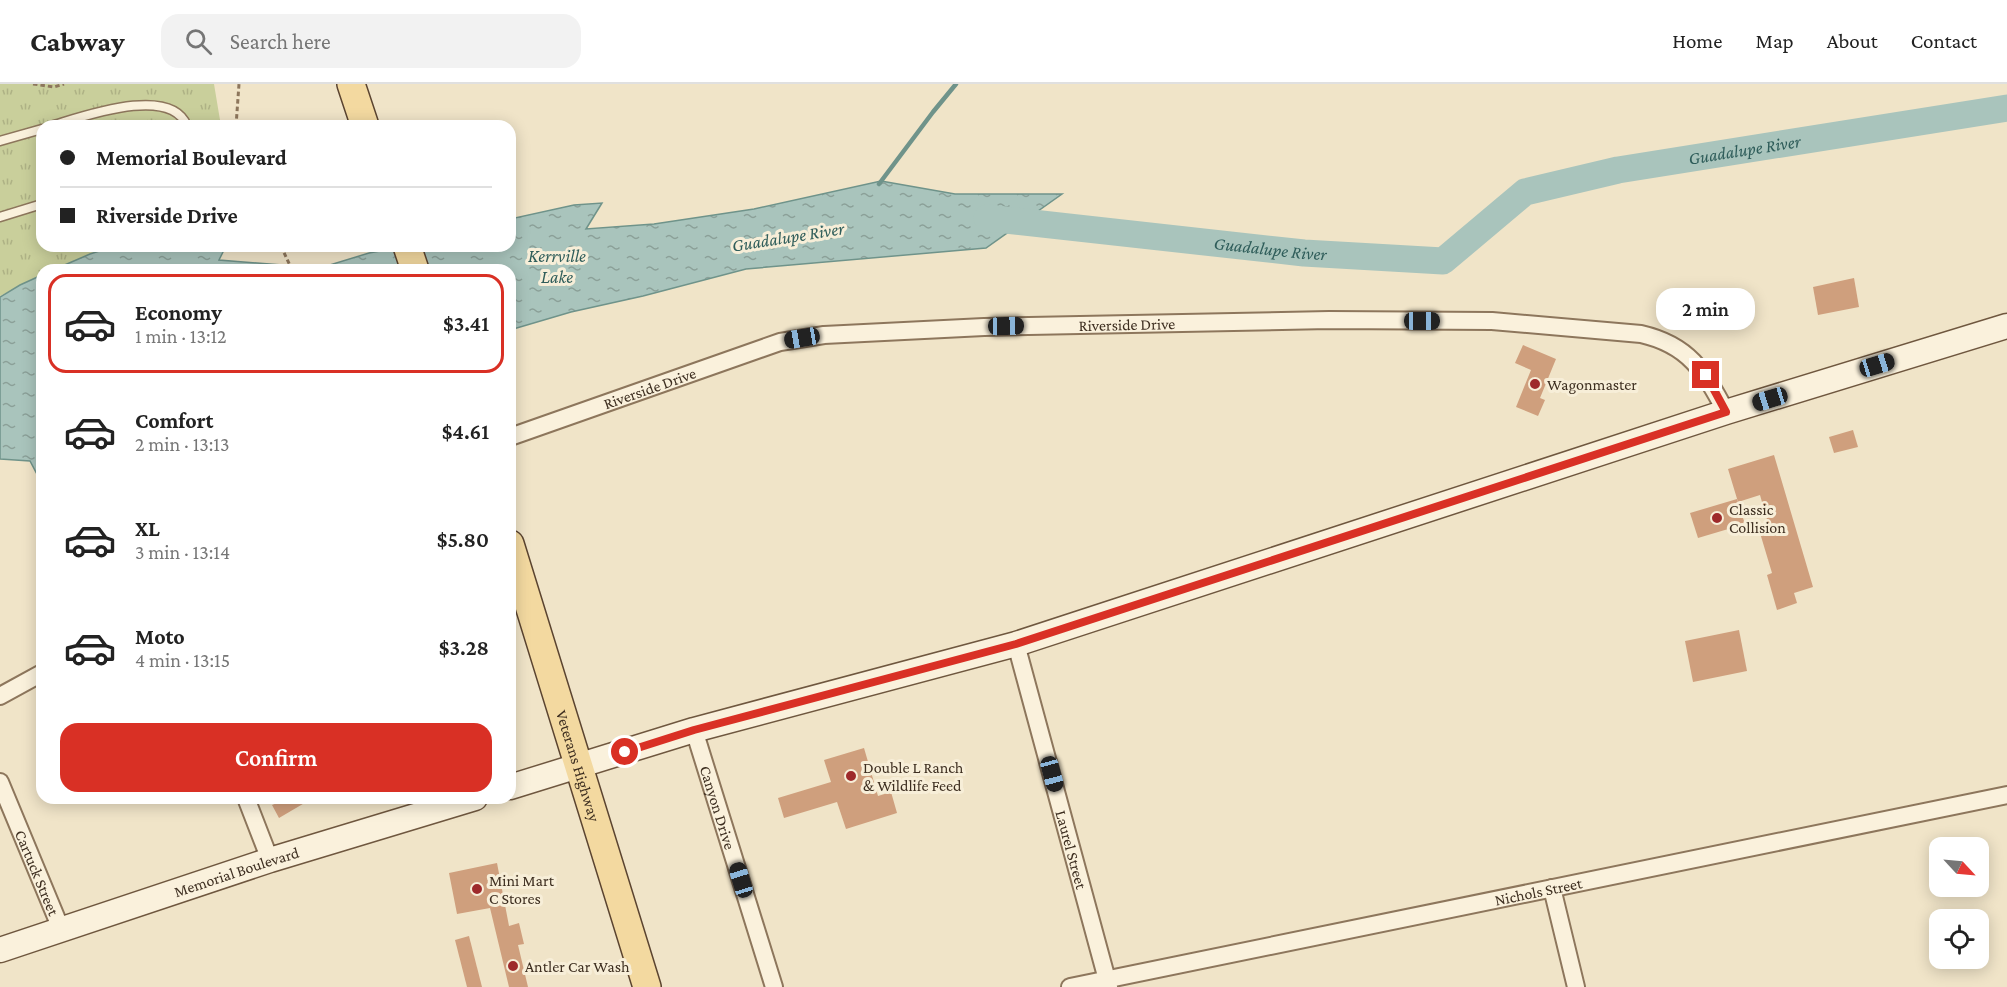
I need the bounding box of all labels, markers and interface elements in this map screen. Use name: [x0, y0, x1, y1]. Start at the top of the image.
search box: [161, 14, 581, 68]
icon: search: [182, 25, 215, 58]
text: Cabway: [30, 26, 125, 57]
text: Search here: [230, 29, 331, 54]
text: Home: [1672, 29, 1722, 53]
text: Map: [1755, 29, 1794, 53]
text: About: [1827, 29, 1878, 53]
text: Contact: [1911, 29, 1977, 53]
water label: Guadalupe River: [1687, 131, 1803, 169]
text: Memorial Boulevard: [96, 145, 287, 170]
text: Riverside Drive: [96, 203, 238, 228]
water label: Guadalupe River: [731, 218, 846, 256]
water label: Guadalupe River: [1213, 233, 1328, 264]
water label: Kerrville Lake: [528, 246, 586, 287]
callout: 2 min: [1656, 288, 1756, 330]
icon: car: [63, 297, 117, 351]
text: 2 min: [1682, 298, 1729, 320]
text: Economy: [135, 300, 222, 325]
text: $3.41: [443, 311, 489, 336]
car: [1404, 312, 1440, 330]
street label: Riverside Drive: [1079, 315, 1175, 334]
car: [988, 317, 1024, 335]
text: 1 min · 13:12: [135, 325, 227, 347]
car: [783, 326, 821, 350]
car: [1857, 351, 1897, 379]
route end: [1692, 361, 1719, 388]
street label: Riverside Drive: [601, 364, 698, 412]
place label: Wagonmaster: [1547, 376, 1637, 394]
marker: Wagonmaster: [1528, 377, 1542, 391]
car: [1750, 385, 1790, 413]
icon: car: [63, 405, 117, 459]
text: Comfort: [135, 408, 213, 433]
text: $4.61: [442, 419, 489, 444]
text: 2 min · 13:13: [135, 433, 229, 455]
place label: Classic Collision: [1729, 501, 1786, 536]
marker: Classic Collision: [1710, 511, 1724, 525]
icon: car: [63, 513, 117, 567]
text: XL: [135, 516, 160, 541]
text: $5.80: [437, 527, 489, 552]
text: 3 min · 13:14: [135, 541, 230, 563]
icon: car: [63, 621, 117, 675]
text: Moto: [135, 624, 185, 649]
text: $3.28: [439, 635, 489, 660]
text: 4 min · 13:15: [135, 649, 230, 671]
street label: Veterans Highway: [553, 708, 603, 824]
button: Confirm: [60, 723, 492, 792]
route start: [611, 738, 638, 765]
car: [1039, 754, 1065, 794]
place label: Double L Ranch & Wildlife Feed: [863, 759, 964, 794]
street label: Canyon Drive: [697, 763, 739, 851]
marker: Double L Ranch & Wildlife Feed: [844, 769, 858, 783]
street label: Laurel Street: [1052, 808, 1090, 892]
street label: Cartuck Street: [12, 827, 63, 919]
north arrow: [1929, 837, 1989, 897]
map controls: [1929, 837, 1989, 969]
street label: Memorial Boulevard: [172, 844, 301, 900]
car: [727, 860, 755, 900]
place label: Mini Mart C Stores: [489, 872, 555, 907]
street label: Nichols Street: [1493, 874, 1584, 909]
marker: Mini Mart C Stores: [470, 882, 484, 896]
button: locate: [1929, 909, 1989, 969]
place label: Antler Car Wash: [525, 958, 630, 975]
marker: Antler Car Wash: [506, 959, 520, 973]

